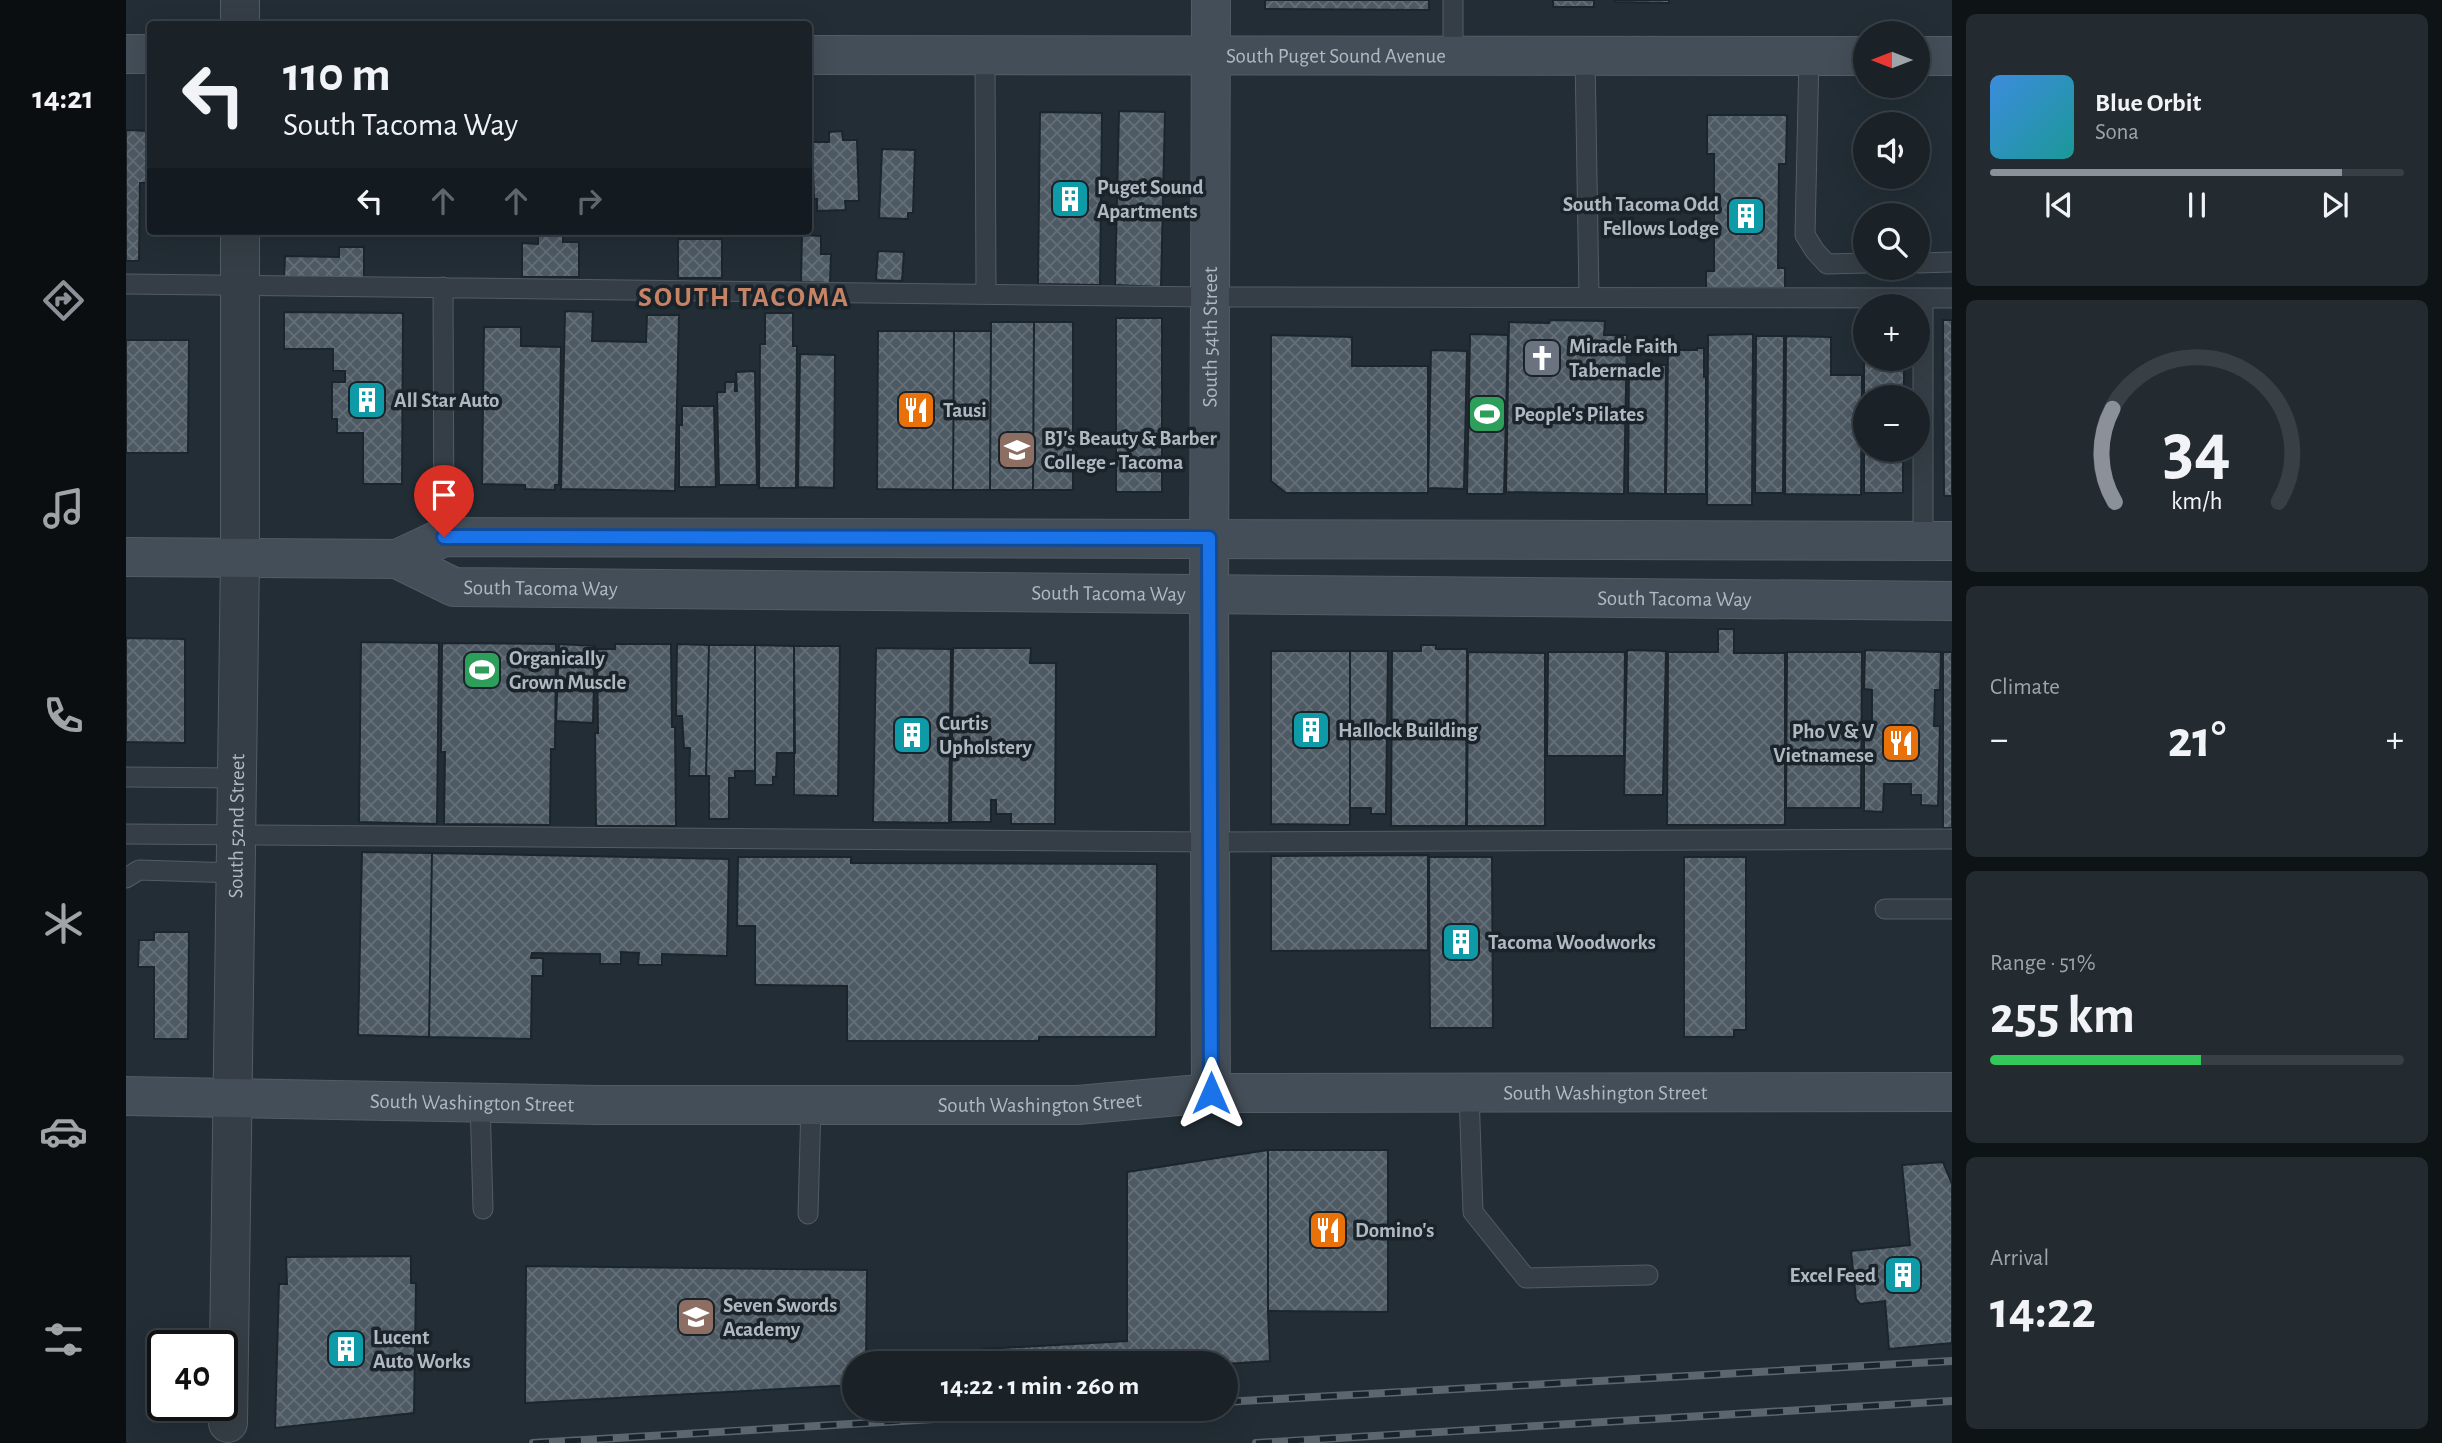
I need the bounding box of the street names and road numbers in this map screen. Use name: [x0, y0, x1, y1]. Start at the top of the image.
street label: South Puget Sound Avenue: [1226, 45, 1446, 66]
street label: South 54th Street: [1199, 266, 1221, 408]
street label: South Tacoma Way: [463, 577, 618, 599]
street label: South Tacoma Way: [1031, 582, 1186, 604]
street label: South Tacoma Way: [1597, 587, 1752, 610]
street label: South 52nd Street: [225, 753, 248, 899]
street label: South Washington Street: [1503, 1082, 1708, 1103]
street label: South Washington Street: [938, 1089, 1143, 1116]
street label: South Washington Street: [370, 1090, 574, 1115]

